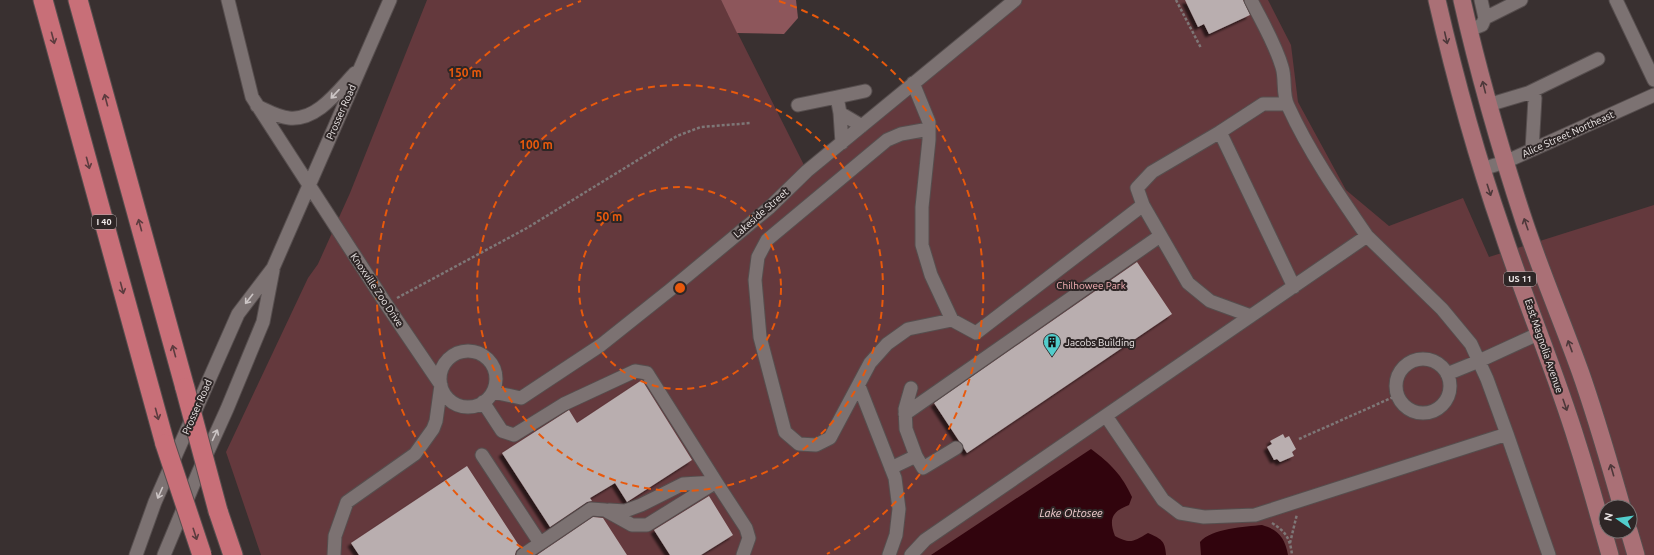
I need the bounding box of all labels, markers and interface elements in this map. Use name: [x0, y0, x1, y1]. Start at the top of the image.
one-way arrow: [50, 31, 57, 44]
one-way arrow: [1442, 31, 1450, 44]
text: 150 m: [448, 66, 482, 79]
one-way arrow: [1479, 80, 1487, 93]
street label: Prosser Road: [324, 83, 358, 141]
one-way arrow: [330, 89, 340, 99]
one-way arrow: [101, 94, 109, 107]
street label: Alice Street Northeast: [1520, 109, 1616, 159]
text: 100 m: [519, 138, 553, 151]
one-way arrow: [85, 156, 92, 169]
one-way arrow: [1485, 184, 1493, 196]
street label: Lakeside Street: [731, 186, 791, 240]
text: 50 m: [596, 210, 622, 223]
road number: I 40: [92, 215, 116, 229]
one-way arrow: [136, 219, 143, 232]
one-way arrow: [1521, 219, 1529, 231]
street label: Knoxville Zoo Drive: [348, 251, 406, 329]
road number: US 11: [1504, 272, 1536, 286]
park label: Chilhowee Park: [1056, 280, 1126, 291]
one-way arrow: [119, 281, 127, 294]
centre of rings: [673, 281, 687, 295]
one-way arrow: [245, 293, 253, 304]
street label: East Magnolia Avenue: [1523, 298, 1565, 394]
building icon: Jacobs Building: [1042, 332, 1062, 357]
place label: Jacobs Building: [1065, 337, 1135, 348]
one-way arrow: [1566, 341, 1574, 353]
one-way arrow: [170, 345, 178, 358]
street label: Prosser Road: [180, 378, 214, 436]
one-way arrow: [1561, 399, 1569, 411]
one-way arrow: [154, 407, 161, 420]
one-way arrow: [212, 430, 220, 442]
one-way arrow: [1607, 463, 1615, 476]
one-way arrow: [155, 486, 163, 498]
north arrow: [1598, 499, 1638, 539]
water label: Lake Ottosee: [1040, 507, 1103, 519]
text: N: [1601, 511, 1615, 522]
one-way arrow: [192, 528, 199, 541]

